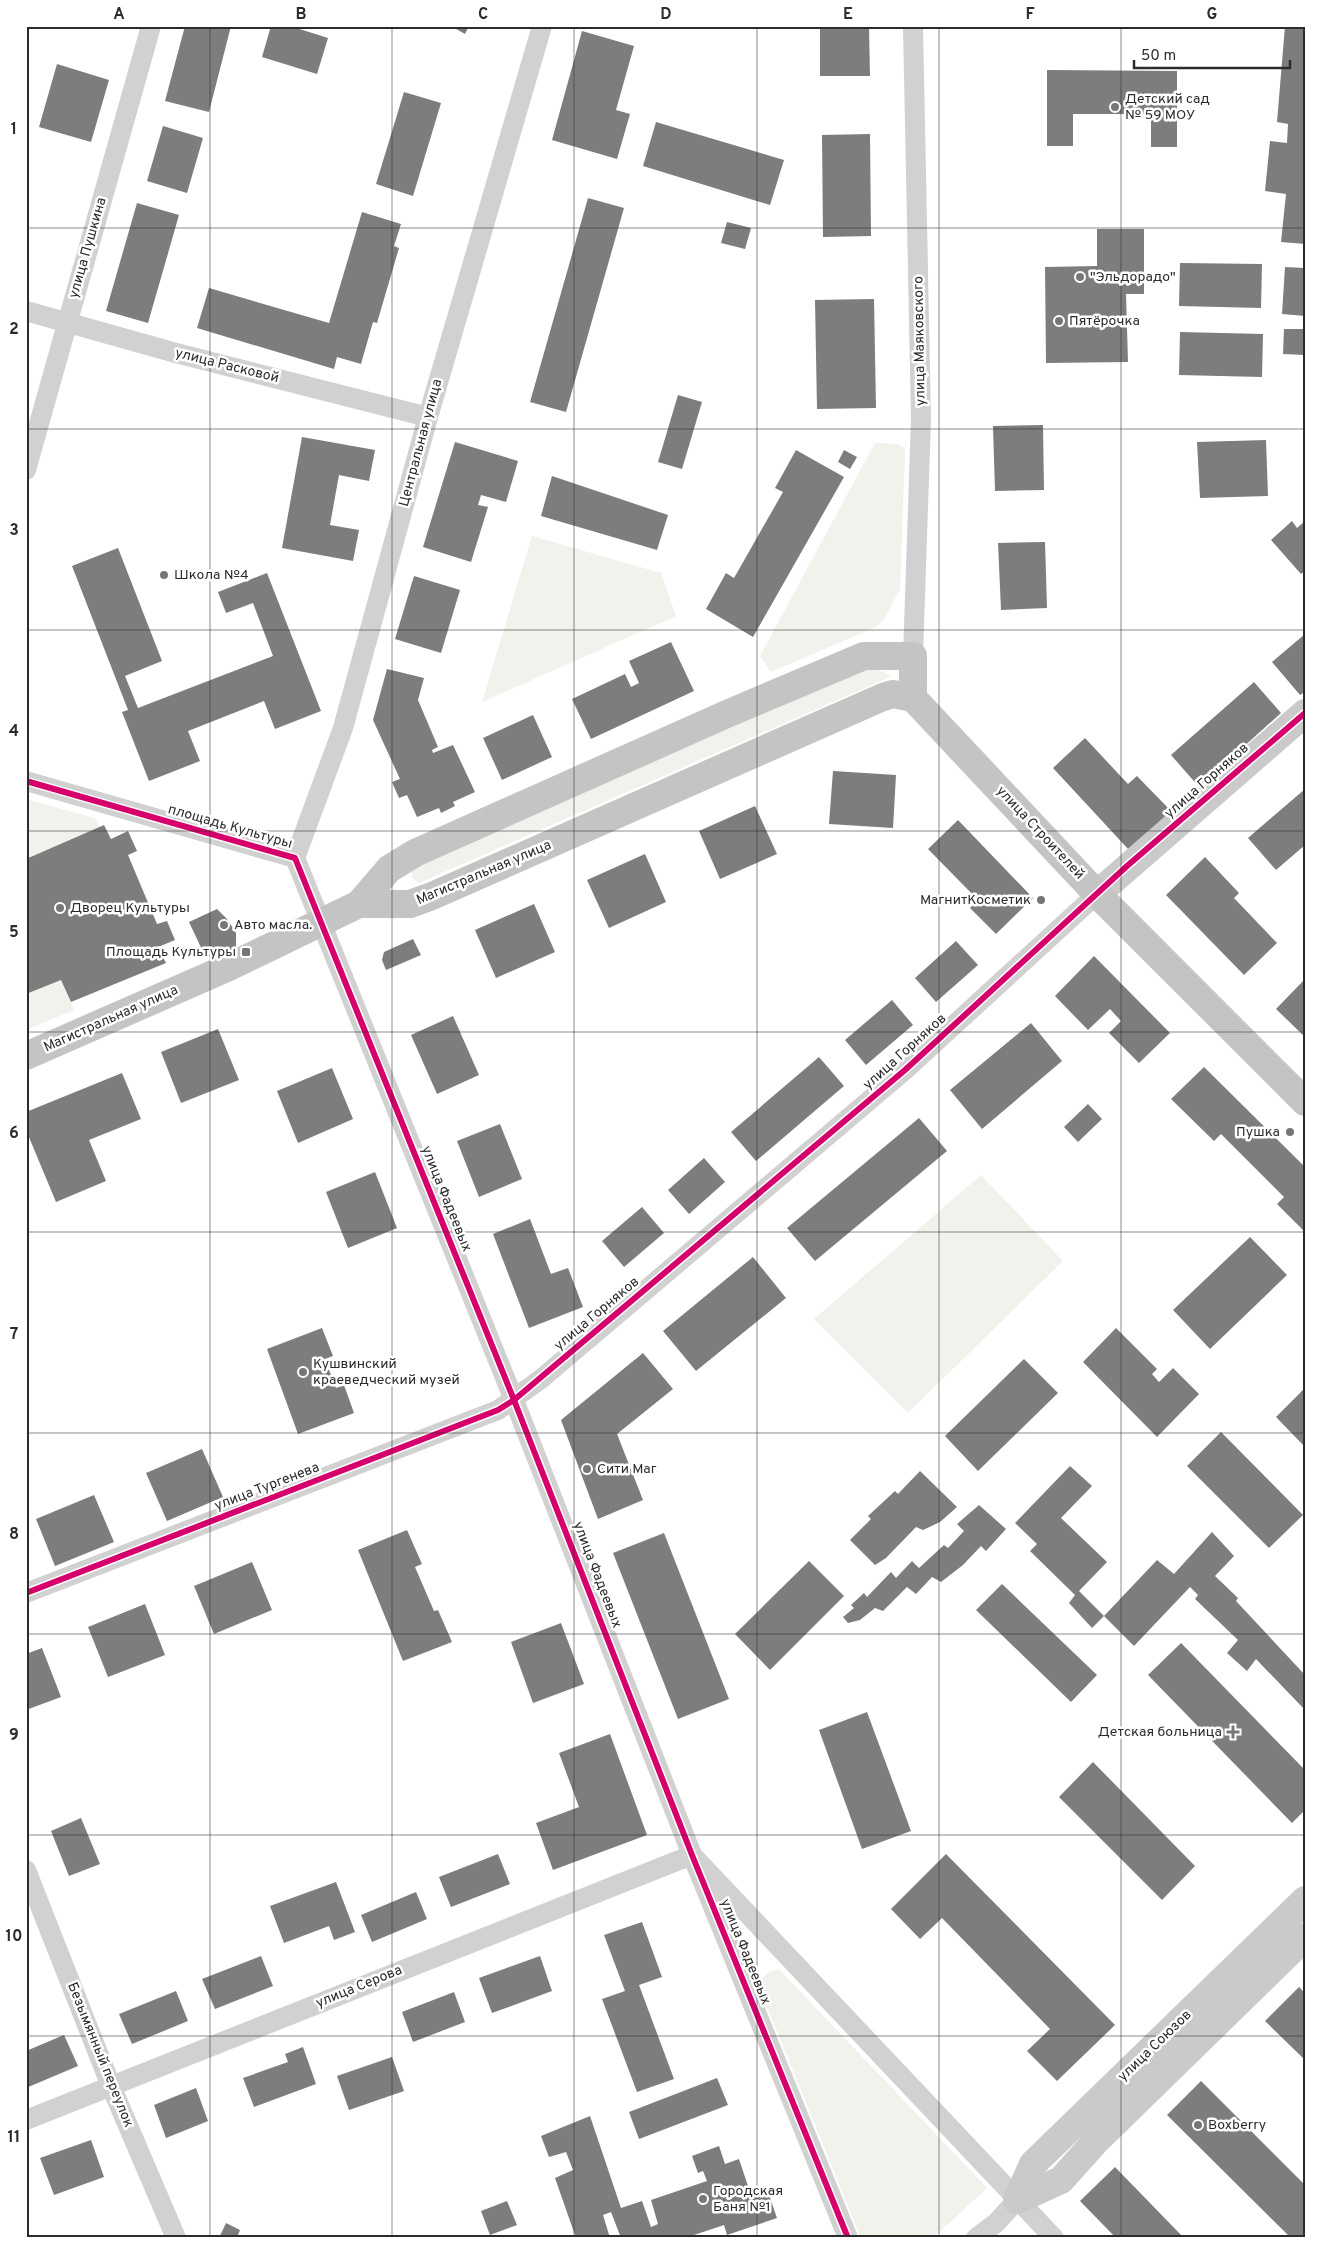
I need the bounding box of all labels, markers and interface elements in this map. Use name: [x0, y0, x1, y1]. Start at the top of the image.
text: A: [113, 5, 125, 25]
text: B: [295, 5, 307, 25]
text: C: [478, 5, 488, 25]
text: D: [660, 5, 672, 25]
text: E: [843, 5, 853, 25]
text: F: [1025, 5, 1035, 25]
text: G: [1207, 5, 1217, 25]
scale bar: [1134, 38, 1290, 70]
text: 50 m: [1141, 47, 1176, 66]
place label: Детский сад № 59 МОУ: [1125, 91, 1210, 124]
marker: Детский сад № 59 МОУ: [1109, 101, 1121, 113]
text: 1: [11, 120, 17, 140]
street label: улица Пушкина: [65, 196, 111, 300]
place label: "Эльдорадо": [1090, 269, 1176, 286]
marker: "Эльдорадо": [1074, 271, 1086, 283]
street label: улица Маяковского: [910, 276, 930, 406]
place label: Пятёрочка: [1069, 313, 1140, 330]
marker: Пятёрочка: [1053, 315, 1065, 327]
text: 2: [9, 320, 19, 340]
street label: улица Расковой: [173, 345, 281, 387]
street label: Центральная улица: [396, 377, 446, 509]
text: 3: [9, 521, 19, 541]
place label: Школа №4: [174, 567, 249, 584]
marker: Школа №4: [158, 569, 170, 581]
text: 4: [9, 722, 19, 742]
street label: улица Горняков: [1161, 740, 1253, 822]
street label: улица Строителей: [992, 783, 1088, 883]
street label: площадь Культуры: [166, 801, 294, 853]
street label: Магистральная улица: [414, 837, 554, 909]
place label: МагнитКосметик: [920, 892, 1031, 909]
marker: МагнитКосметик: [1035, 894, 1047, 906]
place label: Дворец Культуры: [70, 900, 190, 917]
marker: Дворец Культуры: [54, 902, 66, 914]
place label: Авто масла.: [234, 917, 312, 934]
marker: Авто масла.: [218, 919, 230, 931]
text: 5: [9, 923, 19, 943]
place label: Площадь Культуры: [106, 944, 236, 961]
marker: Площадь Культуры: [240, 946, 252, 958]
street label: Магистральная улица: [41, 982, 181, 1056]
street label: улица Горняков: [860, 1010, 950, 1094]
text: 6: [9, 1124, 19, 1144]
place label: Пушка: [1236, 1124, 1280, 1141]
marker: Пушка: [1284, 1126, 1296, 1138]
street label: улица Фадеевых: [417, 1144, 475, 1254]
street label: улица Горняков: [551, 1273, 643, 1355]
text: 7: [10, 1325, 18, 1345]
place label: Кушвинский краеведческий музей: [313, 1356, 460, 1389]
marker: Кушвинский краеведческий музей: [297, 1366, 309, 1378]
street label: улица Тургенева: [212, 1459, 322, 1515]
place label: Сити Маг: [597, 1461, 657, 1478]
marker: Сити Маг: [581, 1463, 593, 1475]
street label: улица Фадеевых: [569, 1519, 625, 1631]
text: 8: [9, 1525, 19, 1545]
place label: Детская больница: [1098, 1724, 1222, 1741]
marker: Детская больница: [1226, 1725, 1240, 1739]
text: 9: [9, 1726, 19, 1746]
street label: улица Фадеевых: [716, 1897, 774, 2007]
text: 10: [6, 1927, 22, 1947]
street label: улица Серова: [313, 1962, 405, 2012]
street label: Безымянный переулок: [63, 1980, 137, 2130]
street label: улица Союзов: [1115, 2007, 1195, 2085]
place label: Boxberry: [1208, 2117, 1266, 2134]
marker: Boxberry: [1192, 2119, 1204, 2131]
text: 11: [8, 2128, 20, 2148]
place label: Городская Баня №1: [713, 2183, 783, 2216]
marker: Городская Баня №1: [697, 2193, 709, 2205]

